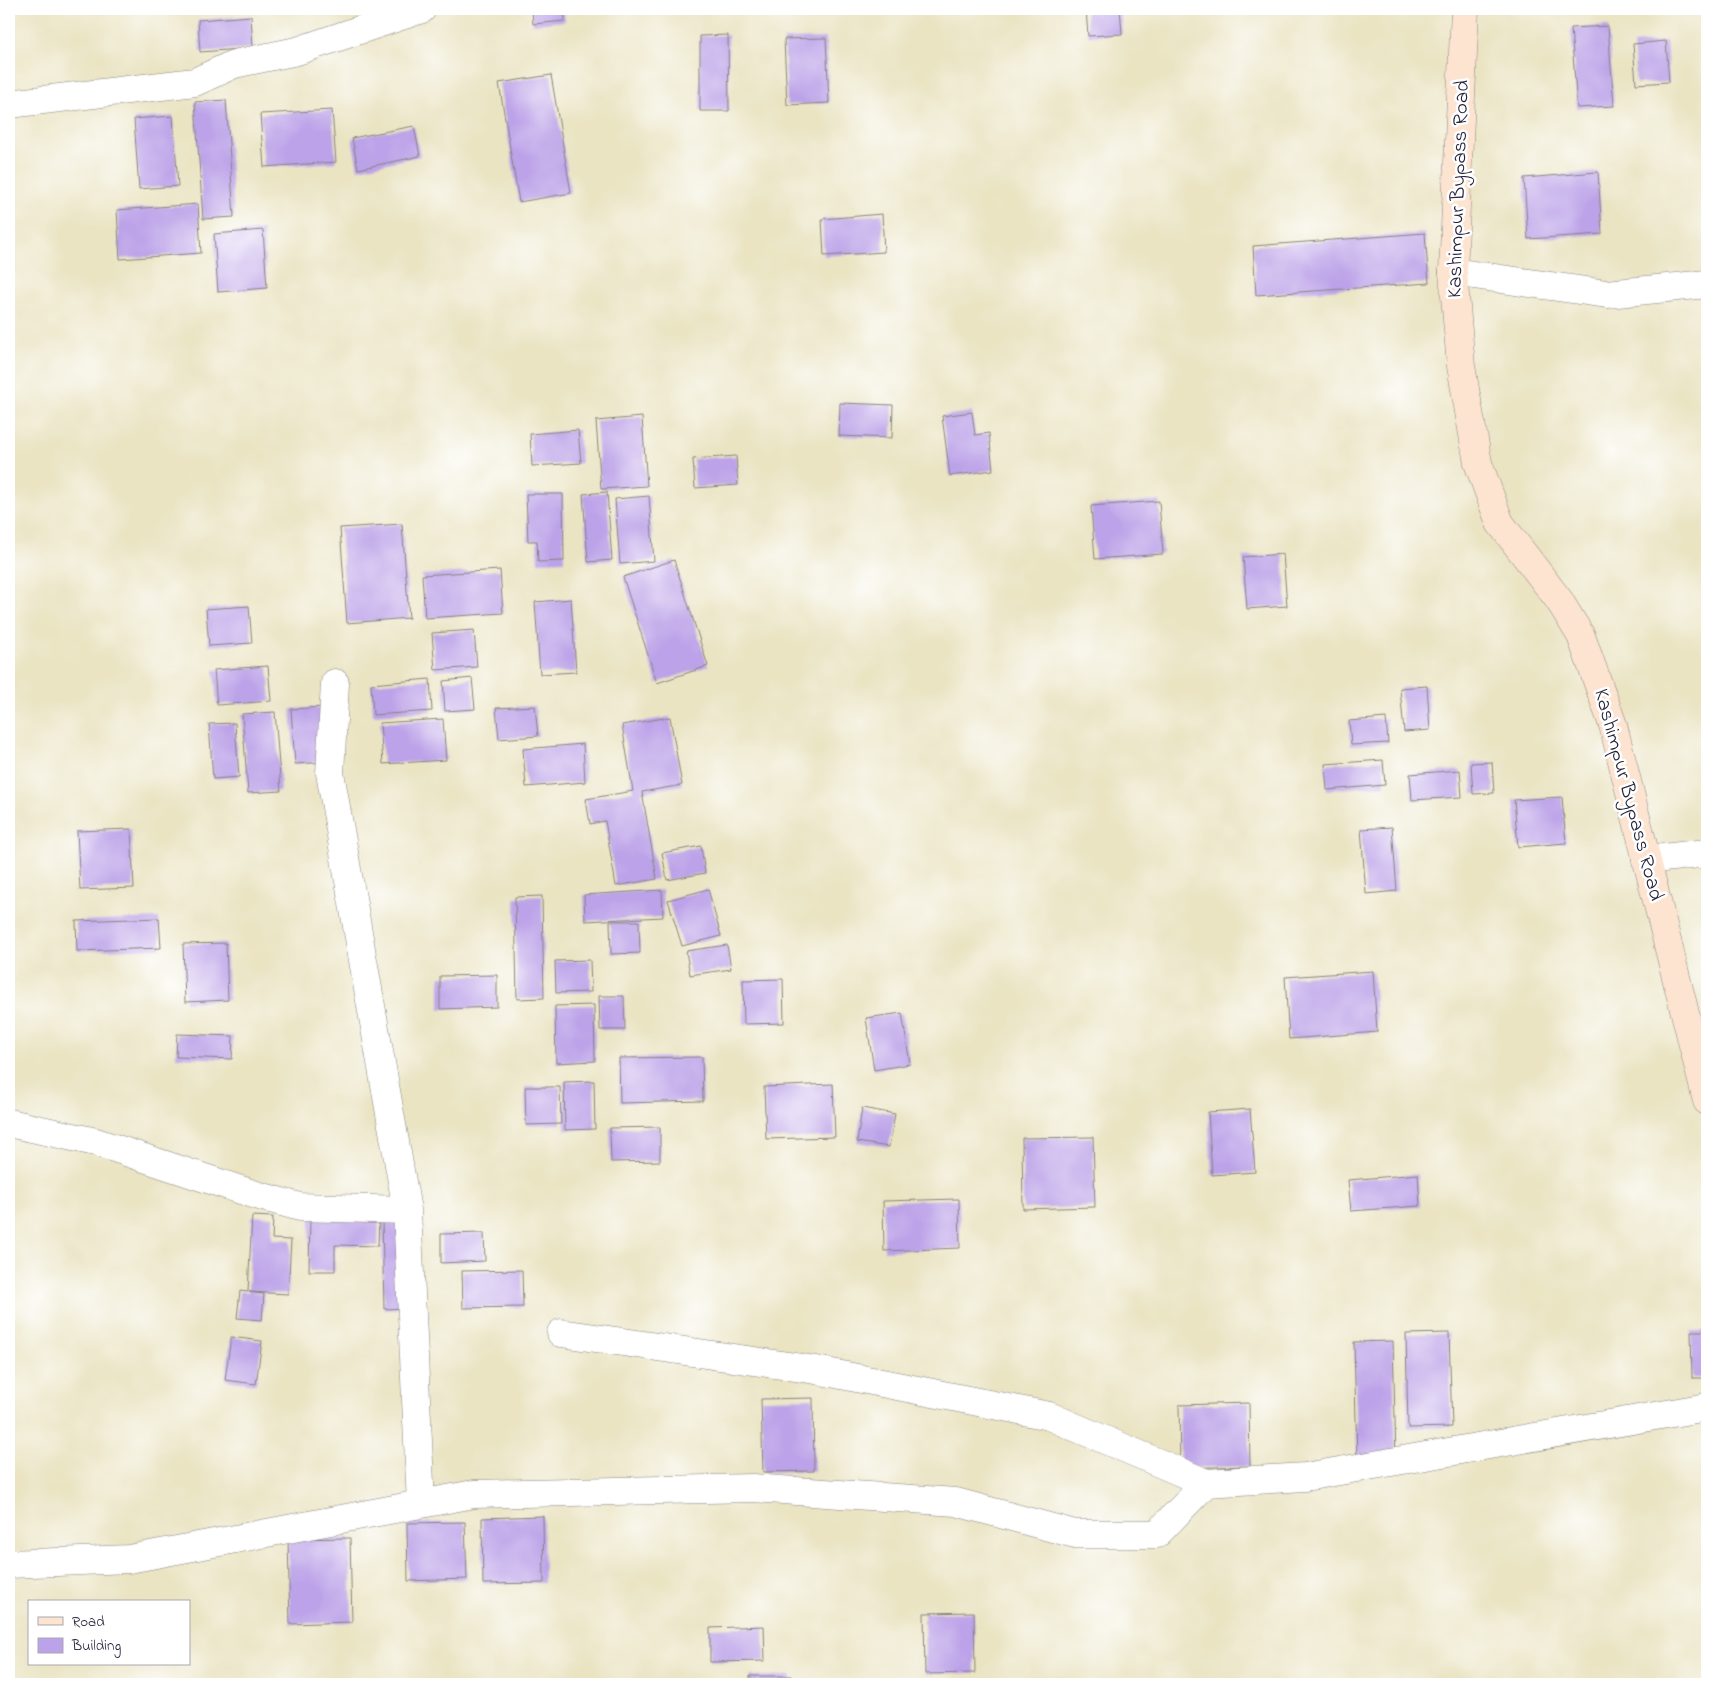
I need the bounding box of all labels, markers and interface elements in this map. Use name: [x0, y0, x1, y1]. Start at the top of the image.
street label: Kashimpur Bypass Road: [1440, 79, 1480, 299]
street label: Kashimpur Bypass Road: [1583, 686, 1671, 905]
legend: [28, 1600, 190, 1666]
text: Road: [72, 1611, 105, 1633]
text: Building: [71, 1635, 121, 1658]

